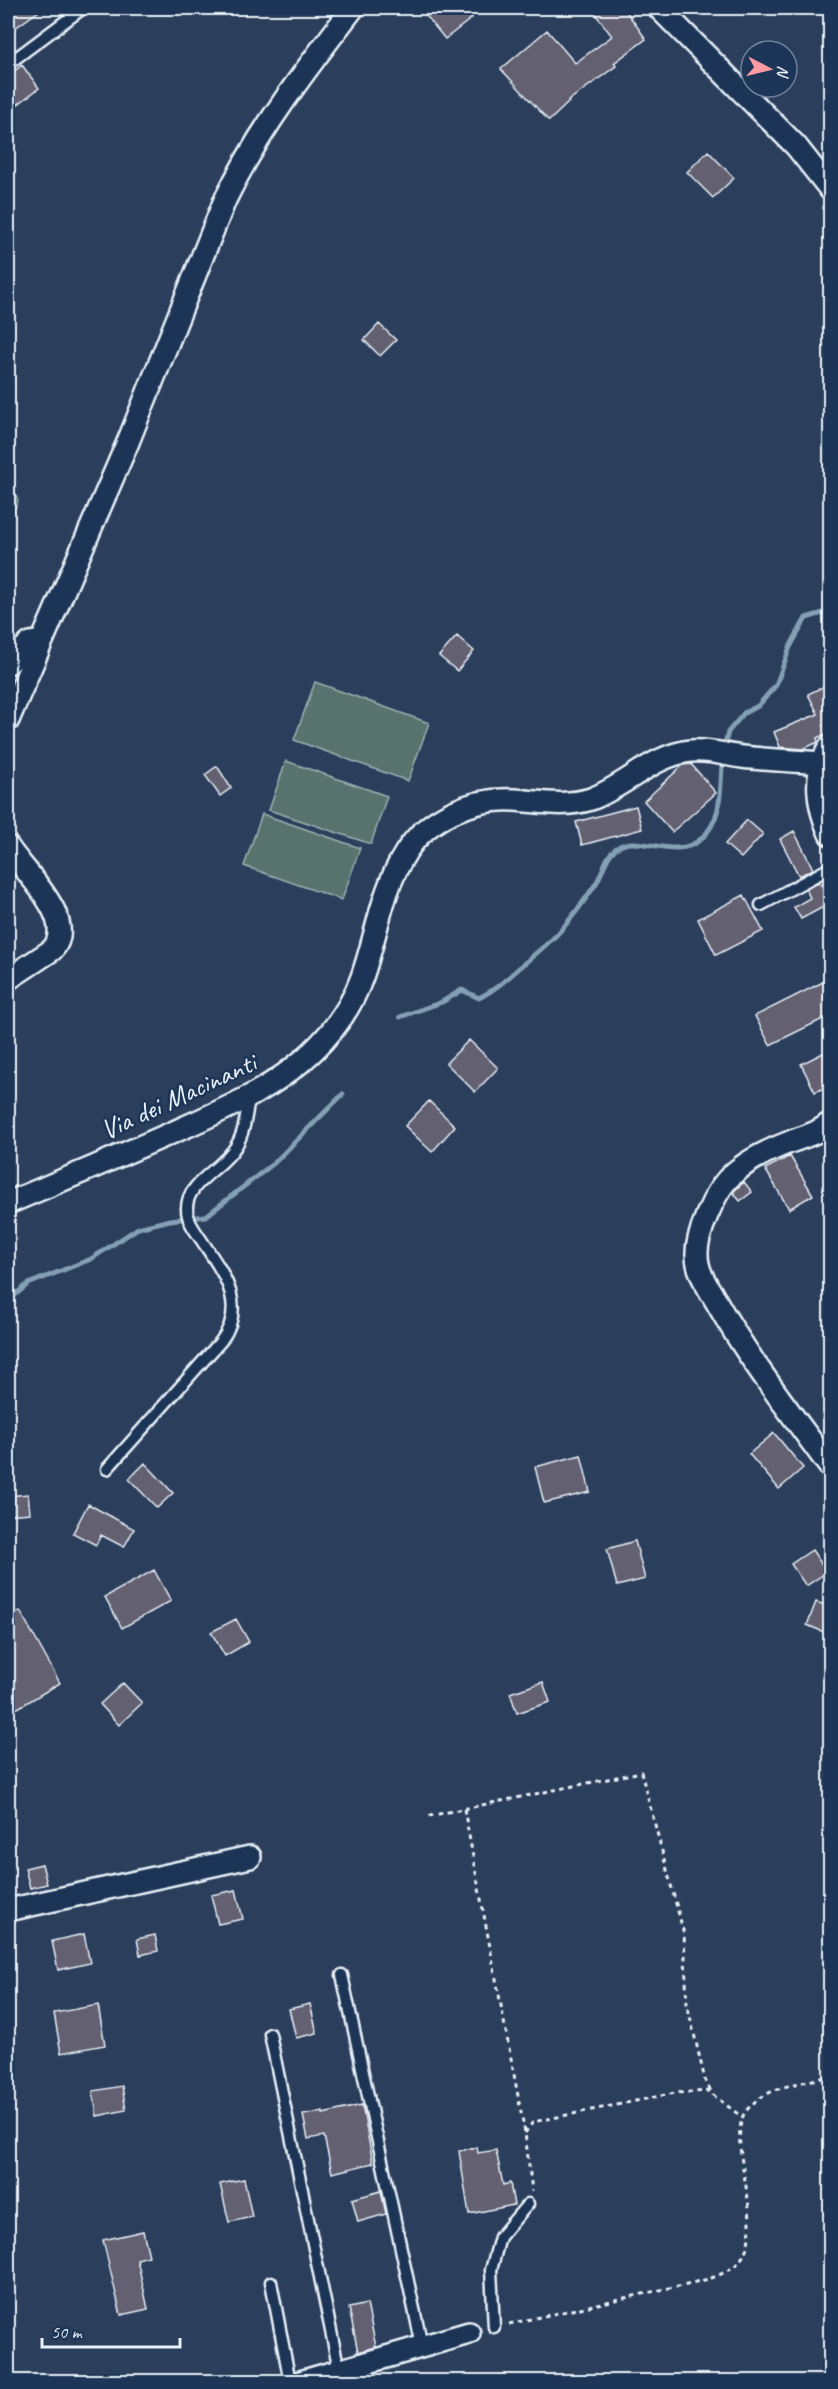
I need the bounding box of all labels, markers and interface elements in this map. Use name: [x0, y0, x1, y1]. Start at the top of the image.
north arrow: [739, 39, 799, 99]
text: N: [772, 65, 793, 80]
street label: Via dei Macinanti: [95, 1043, 265, 1147]
scale bar: [42, 2311, 180, 2349]
text: 50 m: [51, 2321, 84, 2343]

